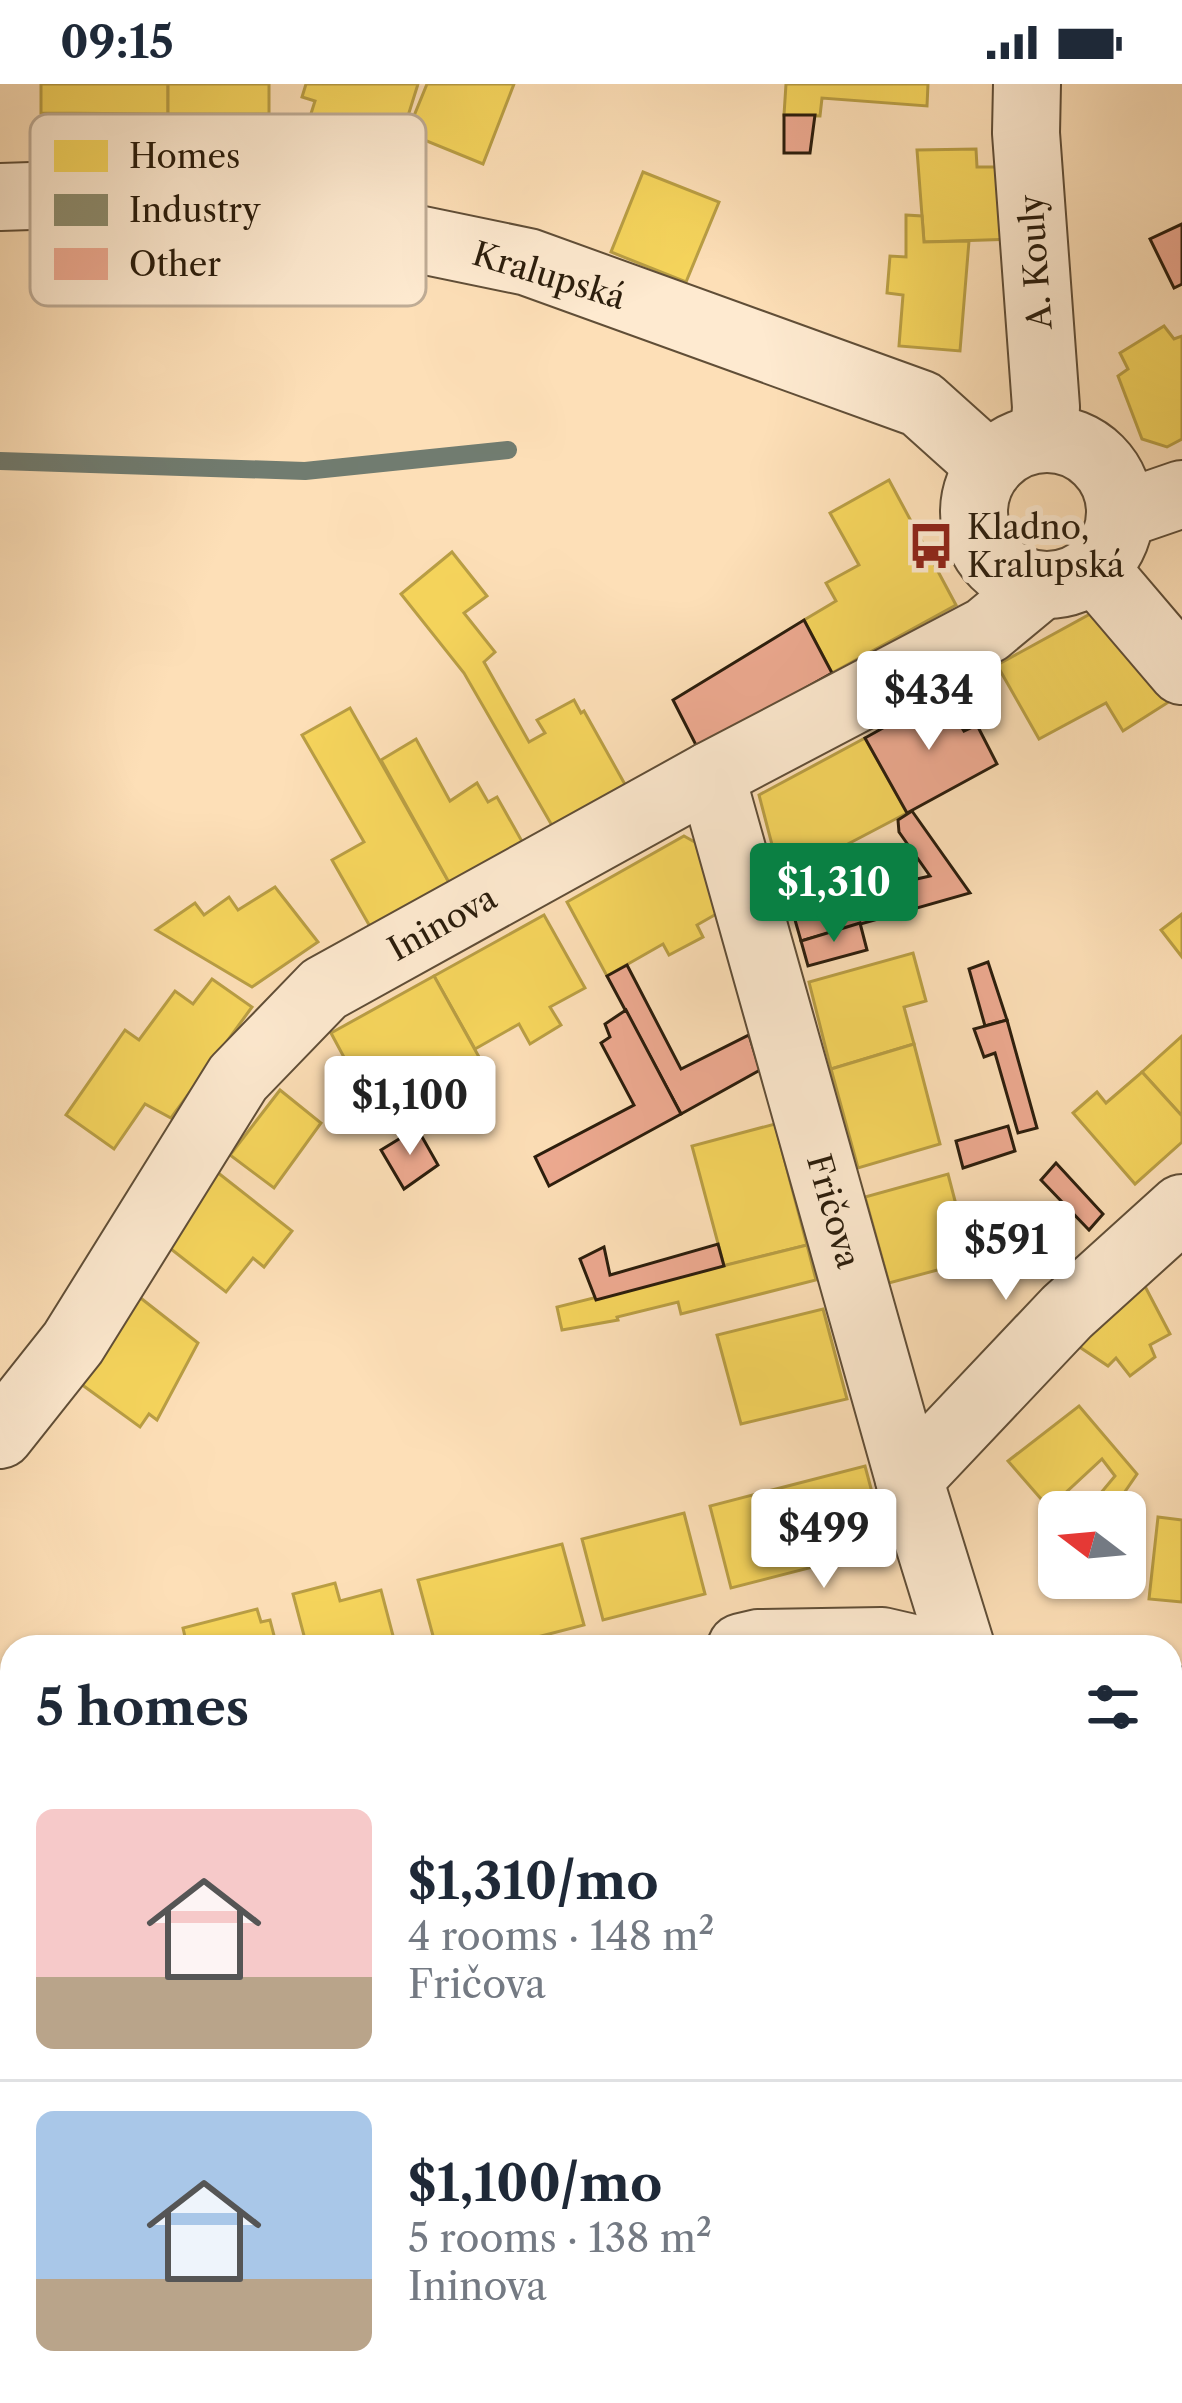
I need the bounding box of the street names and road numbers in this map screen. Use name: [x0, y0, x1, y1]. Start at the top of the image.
street label: A. Kouly: [1010, 193, 1061, 332]
street label: Kralupská: [468, 233, 631, 318]
street label: Ininova: [381, 877, 504, 970]
street label: Fričova: [798, 1149, 869, 1273]

